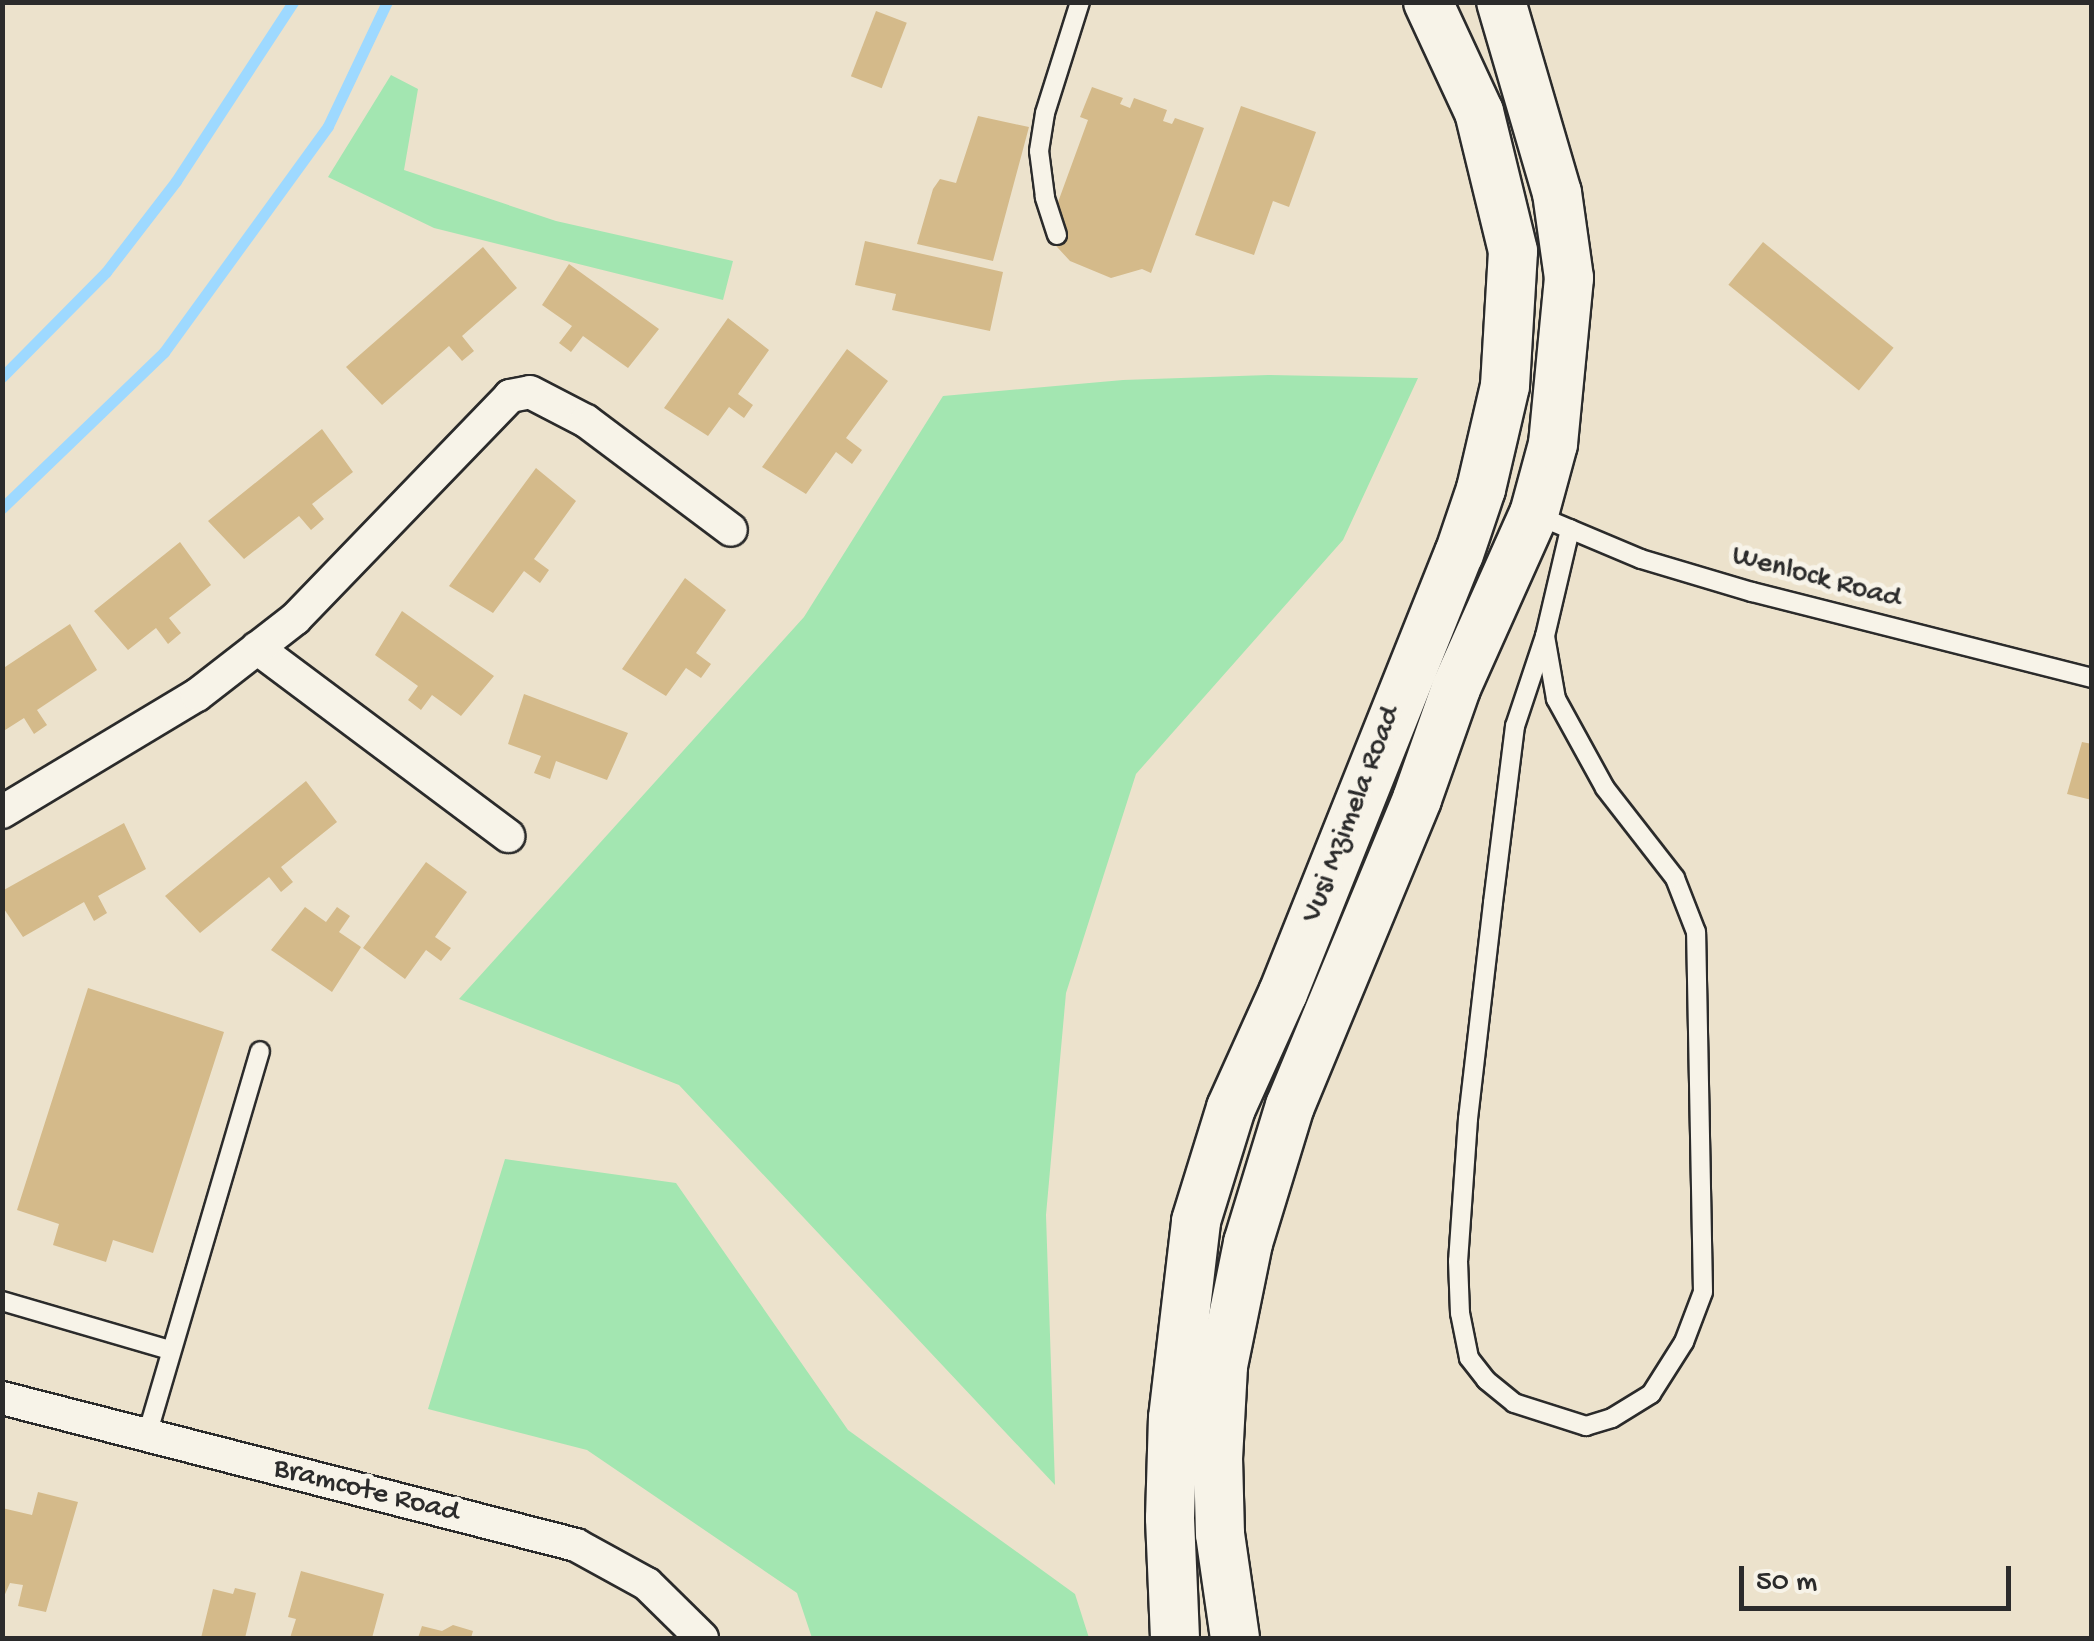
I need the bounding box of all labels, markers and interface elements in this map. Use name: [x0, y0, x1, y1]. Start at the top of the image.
street label: Wenlock Road: [1727, 539, 1905, 619]
street label: Vusi Mzimela Road: [1295, 702, 1411, 928]
street label: Bramcote Road: [269, 1452, 463, 1532]
scale bar: [1744, 1546, 2016, 1608]
text: 50 m: [1756, 1566, 1817, 1601]

